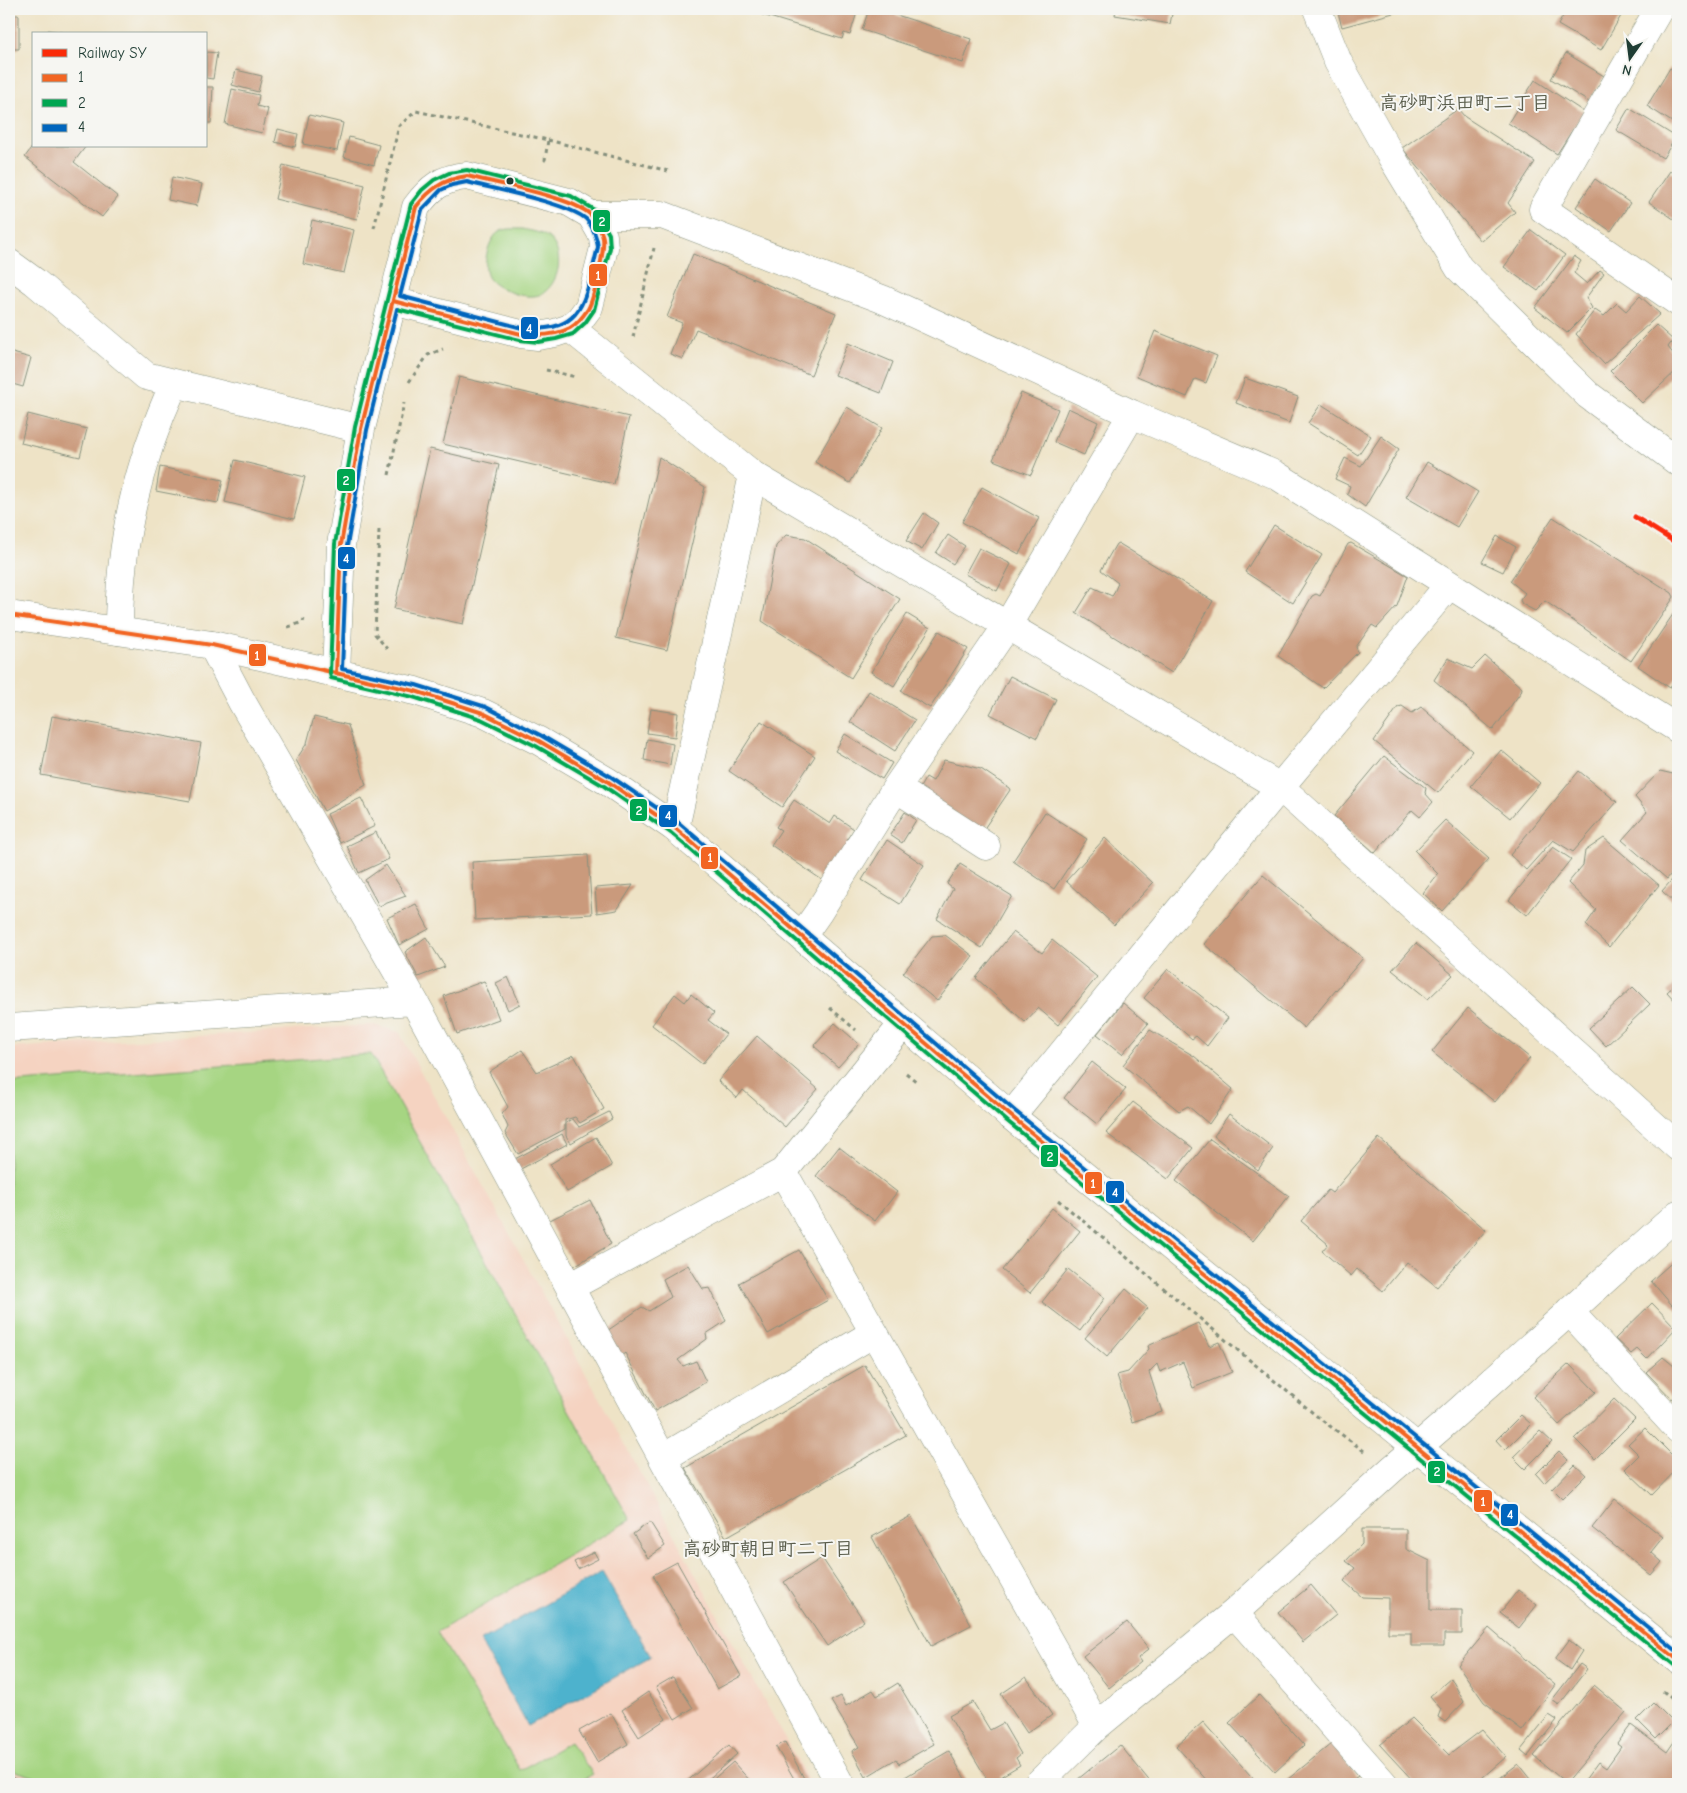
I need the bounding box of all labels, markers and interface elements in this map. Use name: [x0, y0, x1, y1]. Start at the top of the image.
legend: [32, 32, 208, 148]
north arrow: [1604, 32, 1654, 82]
text: Railway SY: [78, 44, 147, 62]
text: N: [1620, 61, 1633, 79]
text: 1: [78, 68, 84, 86]
district label: 高砂町浜田町二丁目: [1379, 92, 1551, 114]
text: 2: [78, 94, 86, 112]
text: 4: [78, 118, 85, 136]
unlabelled marker: [505, 176, 515, 186]
line badge: 2: [592, 209, 611, 233]
text: 2: [599, 213, 606, 230]
line badge: 1: [588, 263, 608, 287]
text: 1: [595, 267, 601, 284]
line badge: 4: [520, 316, 539, 340]
text: 4: [526, 320, 533, 337]
line badge: 2: [336, 468, 356, 492]
text: 2: [343, 472, 350, 489]
line badge: 4: [337, 546, 356, 570]
text: 4: [343, 550, 350, 567]
line badge: 1: [248, 643, 267, 667]
text: 1: [254, 647, 260, 664]
line badge: 2: [629, 798, 648, 822]
text: 2: [636, 802, 643, 819]
line badge: 4: [658, 804, 678, 828]
text: 4: [665, 807, 672, 824]
line badge: 1: [700, 846, 719, 870]
text: 1: [707, 849, 713, 866]
line badge: 2: [1040, 1144, 1059, 1168]
text: 2: [1047, 1148, 1054, 1165]
line badge: 1: [1084, 1171, 1103, 1195]
text: 1: [1090, 1175, 1096, 1192]
line badge: 4: [1105, 1180, 1125, 1204]
text: 4: [1112, 1184, 1119, 1201]
line badge: 2: [1427, 1460, 1446, 1484]
text: 2: [1434, 1463, 1441, 1480]
line badge: 1: [1473, 1489, 1493, 1513]
text: 1: [1480, 1493, 1486, 1510]
line badge: 4: [1500, 1503, 1519, 1527]
text: 4: [1507, 1506, 1514, 1523]
district label: 高砂町朝日町二丁目: [682, 1538, 854, 1560]

